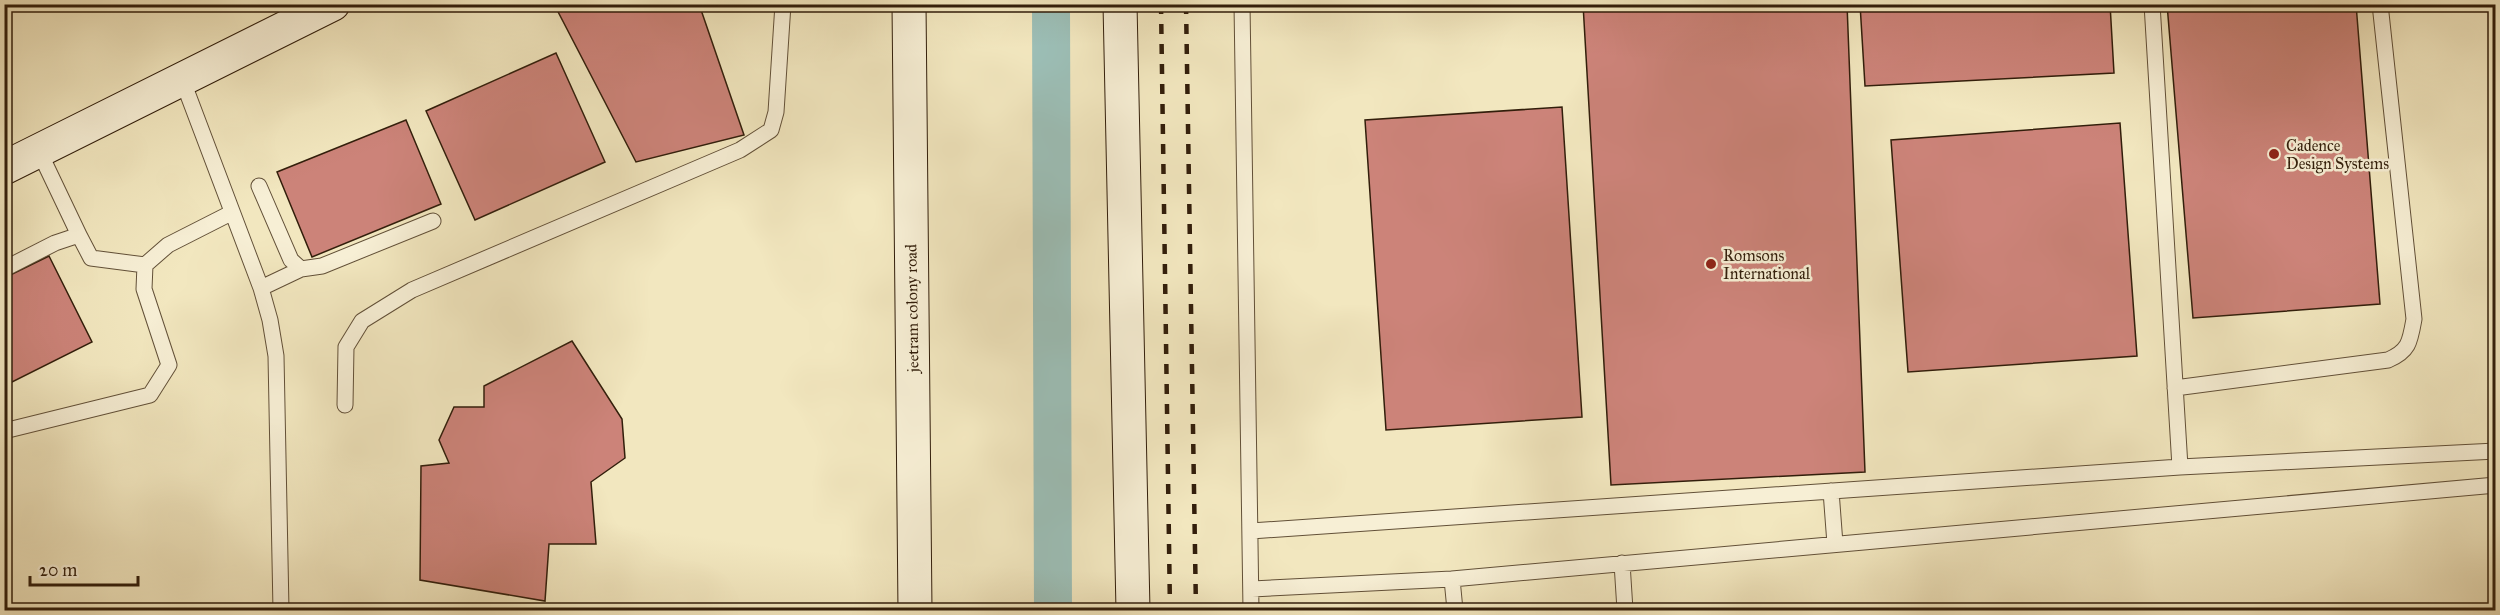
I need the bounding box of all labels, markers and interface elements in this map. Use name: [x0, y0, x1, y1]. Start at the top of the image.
place label: Cadence Design Systems: [2286, 136, 2389, 174]
marker: Cadence Design Systems: [2267, 147, 2281, 161]
street label: jeetram colony road: [901, 244, 923, 375]
place label: Romsons International: [1723, 246, 1811, 283]
marker: Romsons International: [1704, 257, 1718, 271]
scale bar: [30, 549, 138, 587]
text: 20 m: [39, 559, 77, 581]

